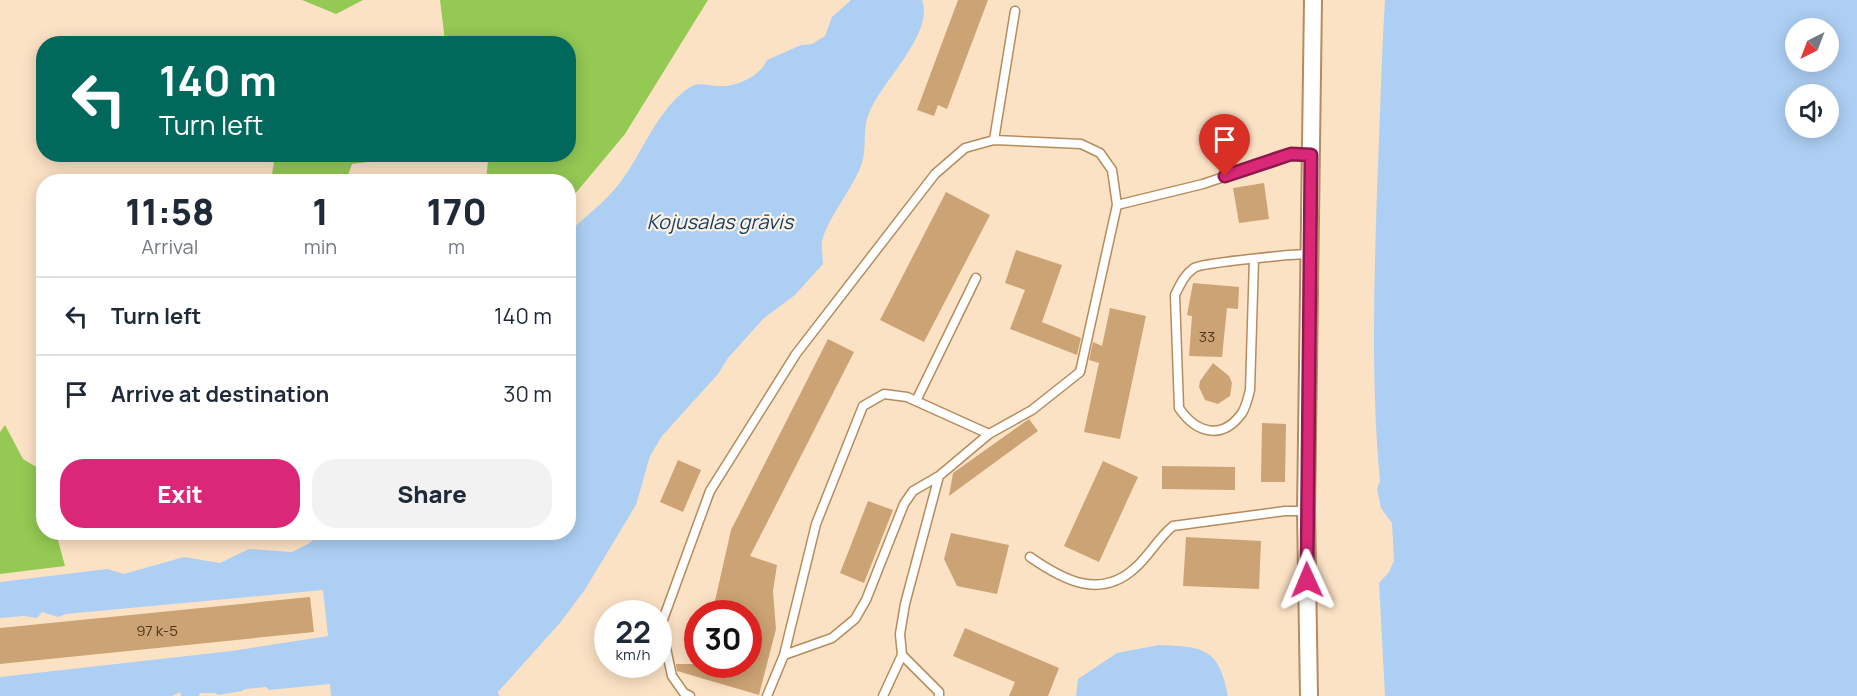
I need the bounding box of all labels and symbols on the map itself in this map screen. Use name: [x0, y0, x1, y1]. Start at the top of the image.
north arrow: [1785, 18, 1839, 72]
pin: [1199, 114, 1250, 176]
water label: Kojusalas grāvis: [647, 208, 795, 235]
house number: 33: [1199, 326, 1215, 347]
position arrow: [1275, 548, 1339, 612]
speed limit sign: 30: [684, 600, 762, 678]
house number: 97 k-5: [136, 620, 178, 641]

